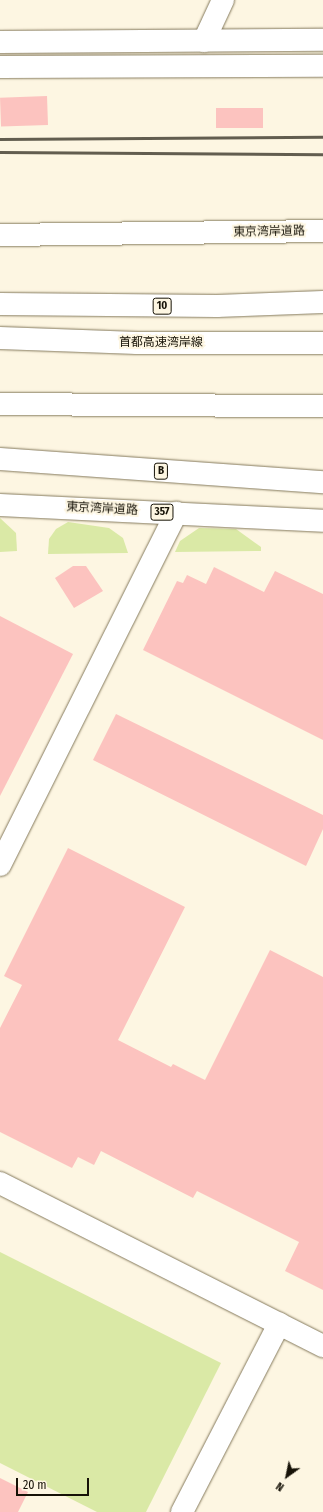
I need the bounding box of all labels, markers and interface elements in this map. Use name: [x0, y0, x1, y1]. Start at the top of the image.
street label: 東京湾岸道路: [233, 224, 305, 240]
road number: 10: [152, 297, 172, 315]
street label: 首都高速湾岸線: [119, 336, 203, 350]
road number: B: [153, 462, 169, 480]
street label: 東京湾岸道路: [66, 500, 138, 518]
road number: 357: [150, 503, 174, 521]
north arrow: [267, 1456, 307, 1496]
scale bar: [18, 1470, 91, 1496]
text: 20 m: [23, 1478, 47, 1492]
text: N: [274, 1479, 286, 1494]

